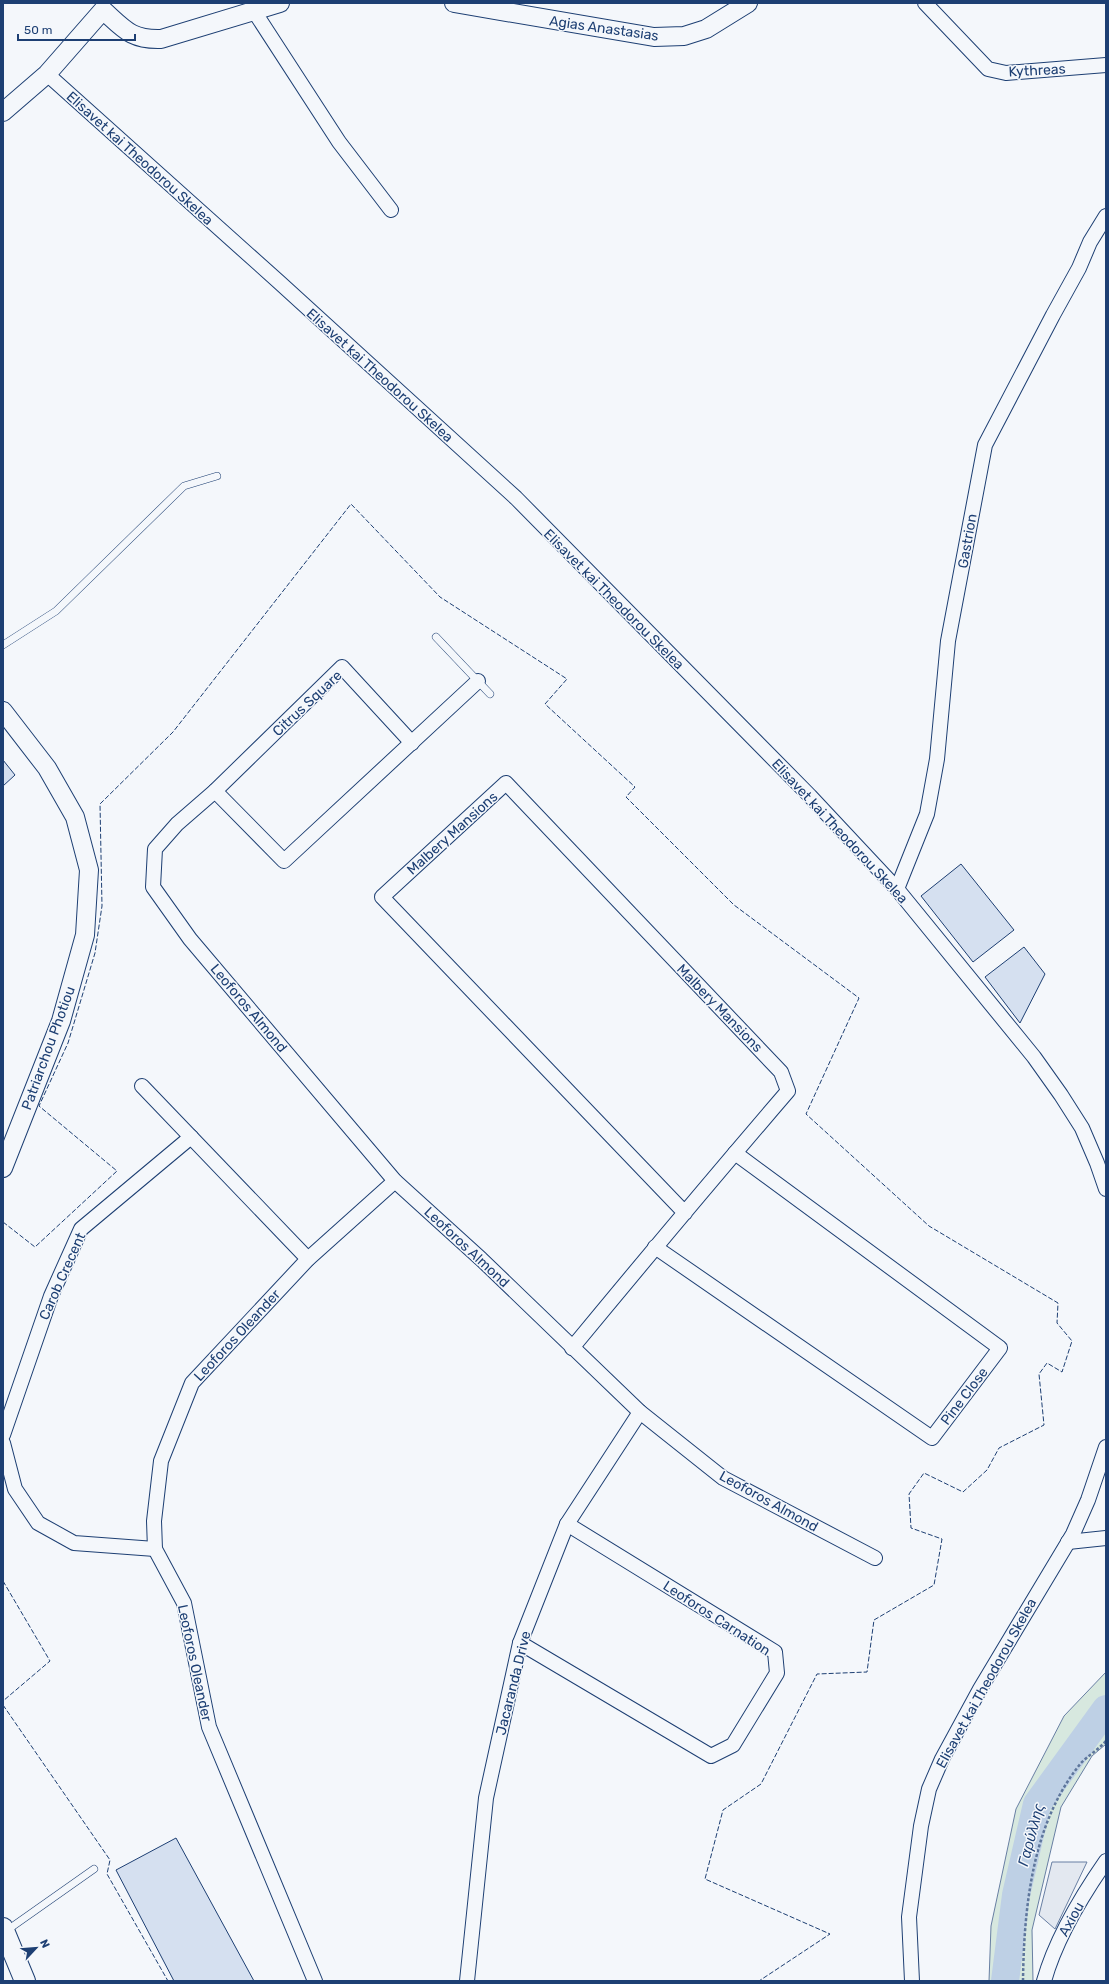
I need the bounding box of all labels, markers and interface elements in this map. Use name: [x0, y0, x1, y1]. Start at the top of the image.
street label: Agias Anastasias: [548, 12, 660, 45]
scale bar: [18, 16, 135, 42]
text: 50 m: [24, 23, 52, 37]
street label: Kythreas: [1008, 61, 1066, 80]
street label: Elisavet kai Theodorou Skelea: [63, 88, 217, 229]
street label: Elisavet kai Theodorou Skelea: [303, 305, 457, 446]
street label: Gastrion: [954, 512, 981, 570]
street label: Elisavet kai Theodorou Skelea: [540, 526, 687, 673]
street label: Citrus Square: [269, 667, 346, 740]
street label: Elisavet kai Theodorou Skelea: [768, 755, 911, 907]
street label: Malbery Mansions: [404, 788, 501, 879]
street label: Leoforos Almond: [207, 961, 291, 1056]
street label: Malbery Mansions: [673, 961, 766, 1056]
street label: Patriarchou Photiou: [18, 984, 79, 1112]
street label: Leoforos Almond: [421, 1204, 513, 1291]
street label: Carob Crecent: [36, 1229, 90, 1323]
street label: Leoforos Oleander: [191, 1286, 285, 1385]
street label: Pine Close: [937, 1364, 992, 1429]
street label: Leoforos Almond: [716, 1467, 821, 1536]
street label: Leoforos Carnation: [660, 1577, 774, 1659]
street label: Elisavet kai Theodorou Skelea: [933, 1595, 1040, 1771]
street label: Leoforos Oleander: [174, 1603, 215, 1724]
street label: Jacaranda Drive: [492, 1629, 535, 1737]
water label: Γαρύλλης: [1014, 1801, 1048, 1868]
street label: Axiou: [1055, 1899, 1088, 1939]
north arrow: [16, 1928, 56, 1968]
text: N: [37, 1937, 52, 1950]

